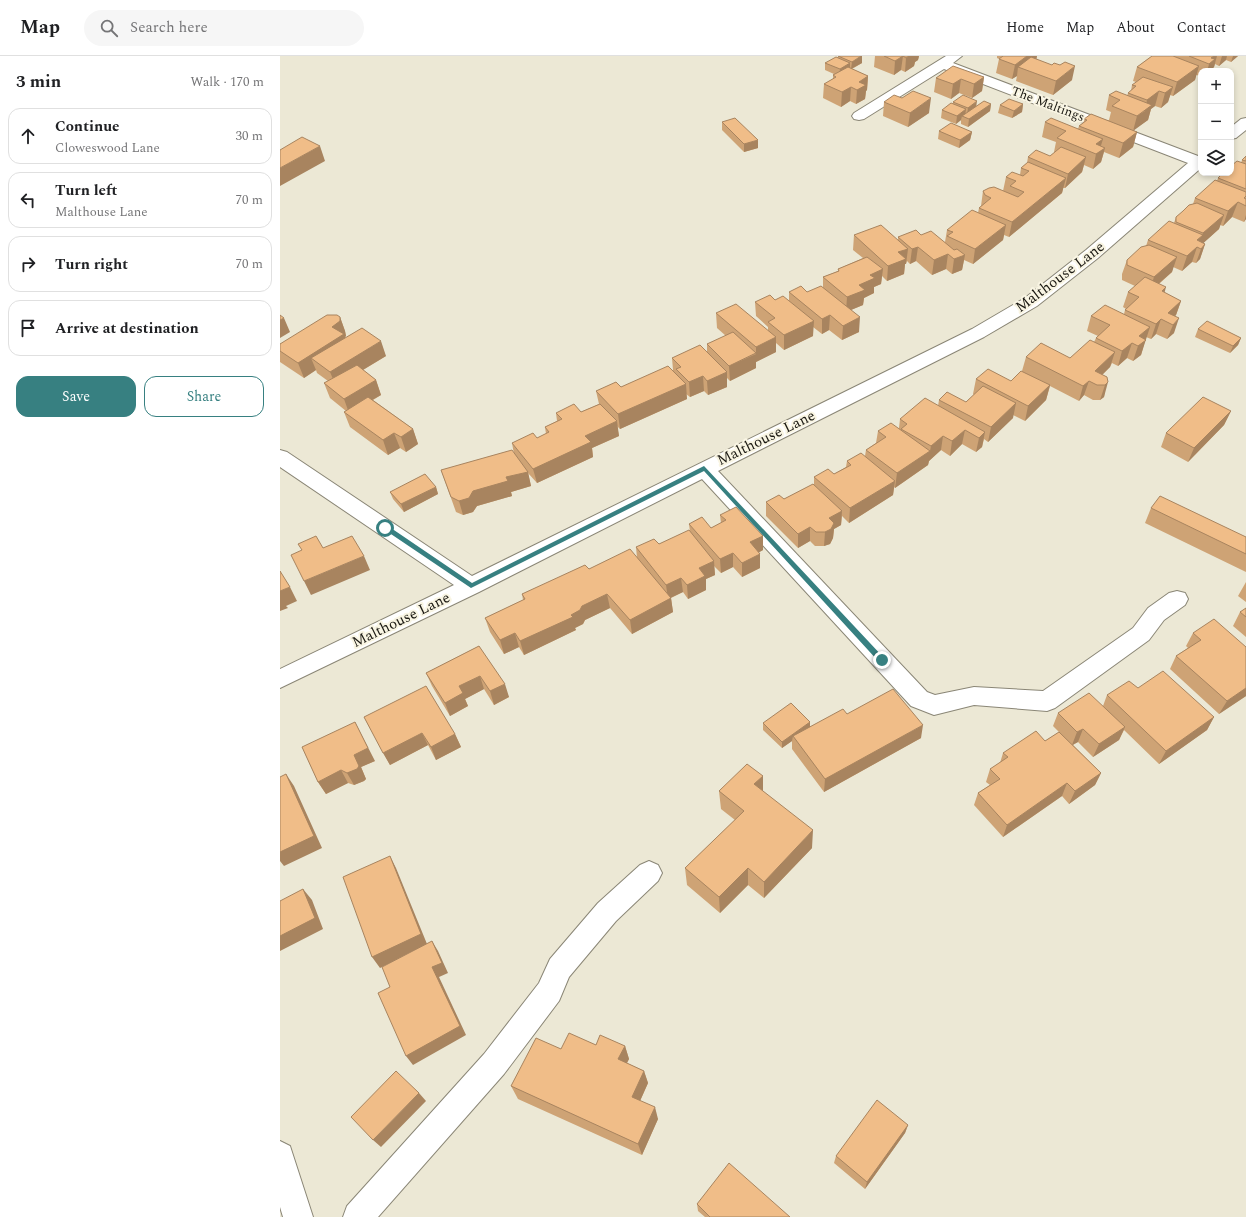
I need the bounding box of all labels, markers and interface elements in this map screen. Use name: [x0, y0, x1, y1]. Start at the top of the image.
search box: [84, 10, 364, 46]
text: Map: [20, 13, 60, 42]
text: Search here: [130, 16, 208, 39]
icon: search: [98, 17, 120, 39]
text: Home: [1006, 17, 1044, 38]
text: Map: [1066, 17, 1094, 38]
text: About: [1116, 17, 1155, 38]
text: Contact: [1177, 17, 1226, 38]
map controls: [1198, 68, 1234, 176]
button: +: [1198, 68, 1234, 104]
text: 3 min: [16, 69, 61, 95]
text: Walk · 170 m: [190, 72, 264, 92]
street label: The Maltings: [1008, 81, 1088, 127]
button: −: [1198, 104, 1234, 140]
text: Continue: [55, 115, 120, 138]
icon: ahead: [17, 125, 39, 147]
text: 30 m: [236, 126, 263, 146]
text: Cloweswood Lane: [55, 138, 160, 158]
button: layers: [1198, 140, 1234, 176]
text: Turn left: [55, 179, 117, 202]
icon: left: [17, 189, 39, 211]
text: 70 m: [236, 190, 263, 210]
text: Malthouse Lane: [55, 202, 148, 222]
street label: Malthouse Lane: [1010, 236, 1110, 318]
icon: right: [17, 253, 39, 275]
text: Turn right: [55, 253, 128, 276]
text: 70 m: [236, 254, 263, 274]
icon: arrive: [17, 317, 39, 339]
text: Arrive at destination: [55, 317, 199, 340]
button: Save: [16, 376, 136, 417]
button: Share: [144, 376, 264, 417]
street label: Malthouse Lane: [713, 404, 819, 472]
route start: [376, 519, 394, 537]
street label: Malthouse Lane: [348, 586, 454, 654]
route end: [873, 651, 891, 669]

